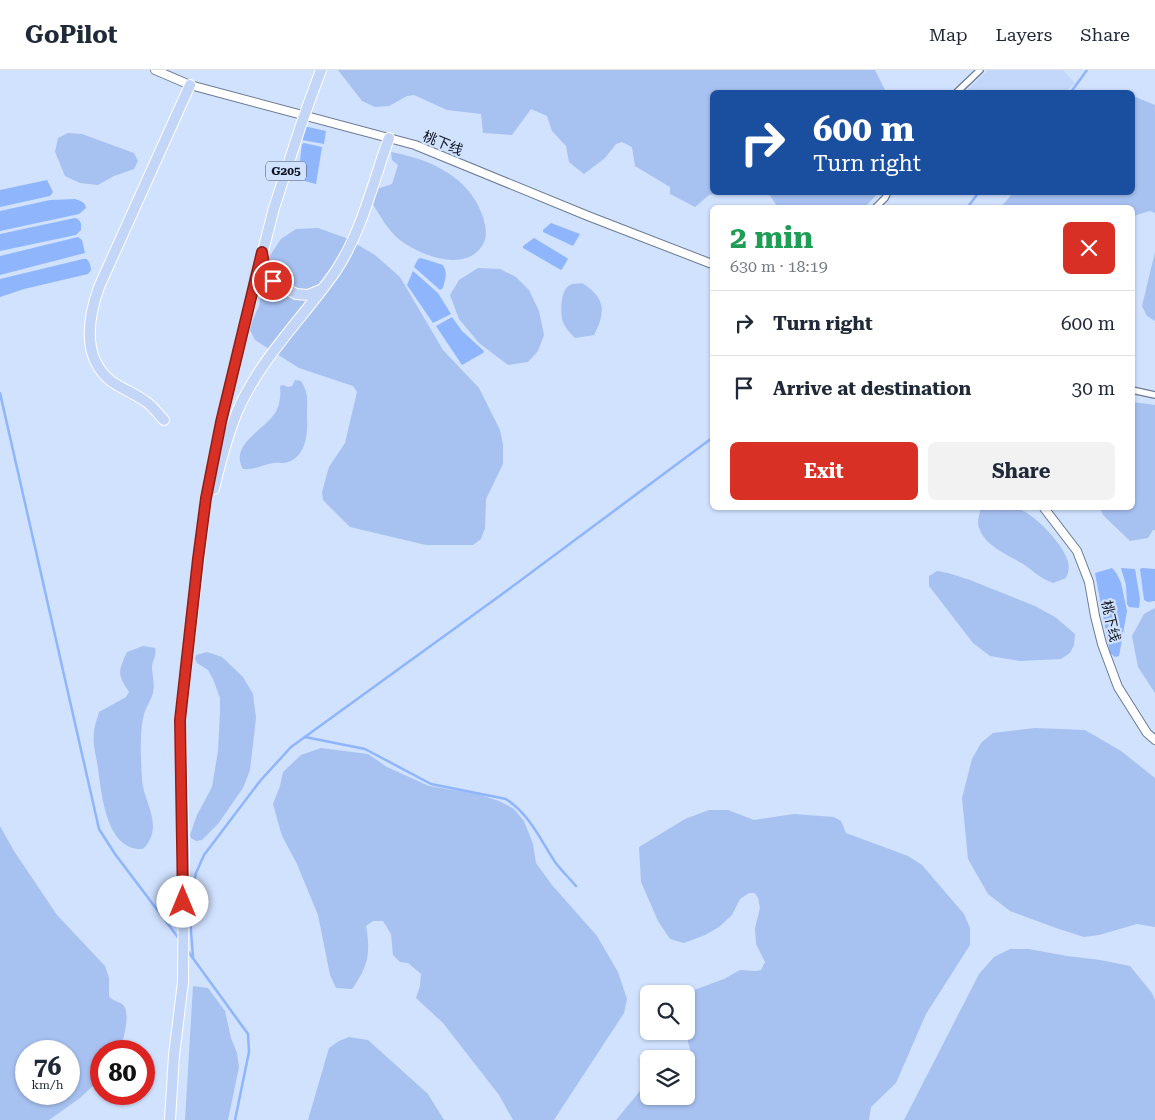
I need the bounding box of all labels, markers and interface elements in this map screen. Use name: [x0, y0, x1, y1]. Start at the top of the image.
text: GoPilot: [25, 21, 117, 49]
text: Map: [929, 24, 968, 45]
text: Layers: [996, 24, 1052, 45]
text: Share: [1080, 24, 1130, 45]
text: 600 m: [813, 109, 914, 150]
icon: right: [730, 110, 795, 175]
street label: 桃下线: [421, 128, 465, 158]
text: Turn right: [813, 151, 921, 176]
road number: G205: [266, 162, 306, 180]
text: 2 min: [730, 220, 813, 255]
button: close: [1063, 222, 1115, 274]
text: 630 m · 18:19: [730, 257, 828, 276]
pin: [252, 260, 294, 302]
icon: arrive: [259, 267, 287, 295]
icon: right: [730, 309, 758, 337]
text: Turn right: [773, 312, 873, 335]
text: 600 m: [1061, 312, 1115, 335]
icon: arrive: [730, 374, 758, 402]
text: Arrive at destination: [773, 377, 971, 400]
text: 30 m: [1072, 377, 1115, 400]
button: Exit: [730, 442, 918, 500]
button: Share: [928, 442, 1115, 500]
street label: 桃下线: [1098, 599, 1124, 643]
position arrow: [156, 875, 208, 927]
map controls: [640, 985, 695, 1105]
button: search: [640, 985, 695, 1040]
speed limit sign: 80: [90, 1040, 155, 1105]
button: layers: [640, 1050, 695, 1105]
text: 76: [33, 1052, 62, 1081]
text: km/h: [31, 1078, 64, 1092]

